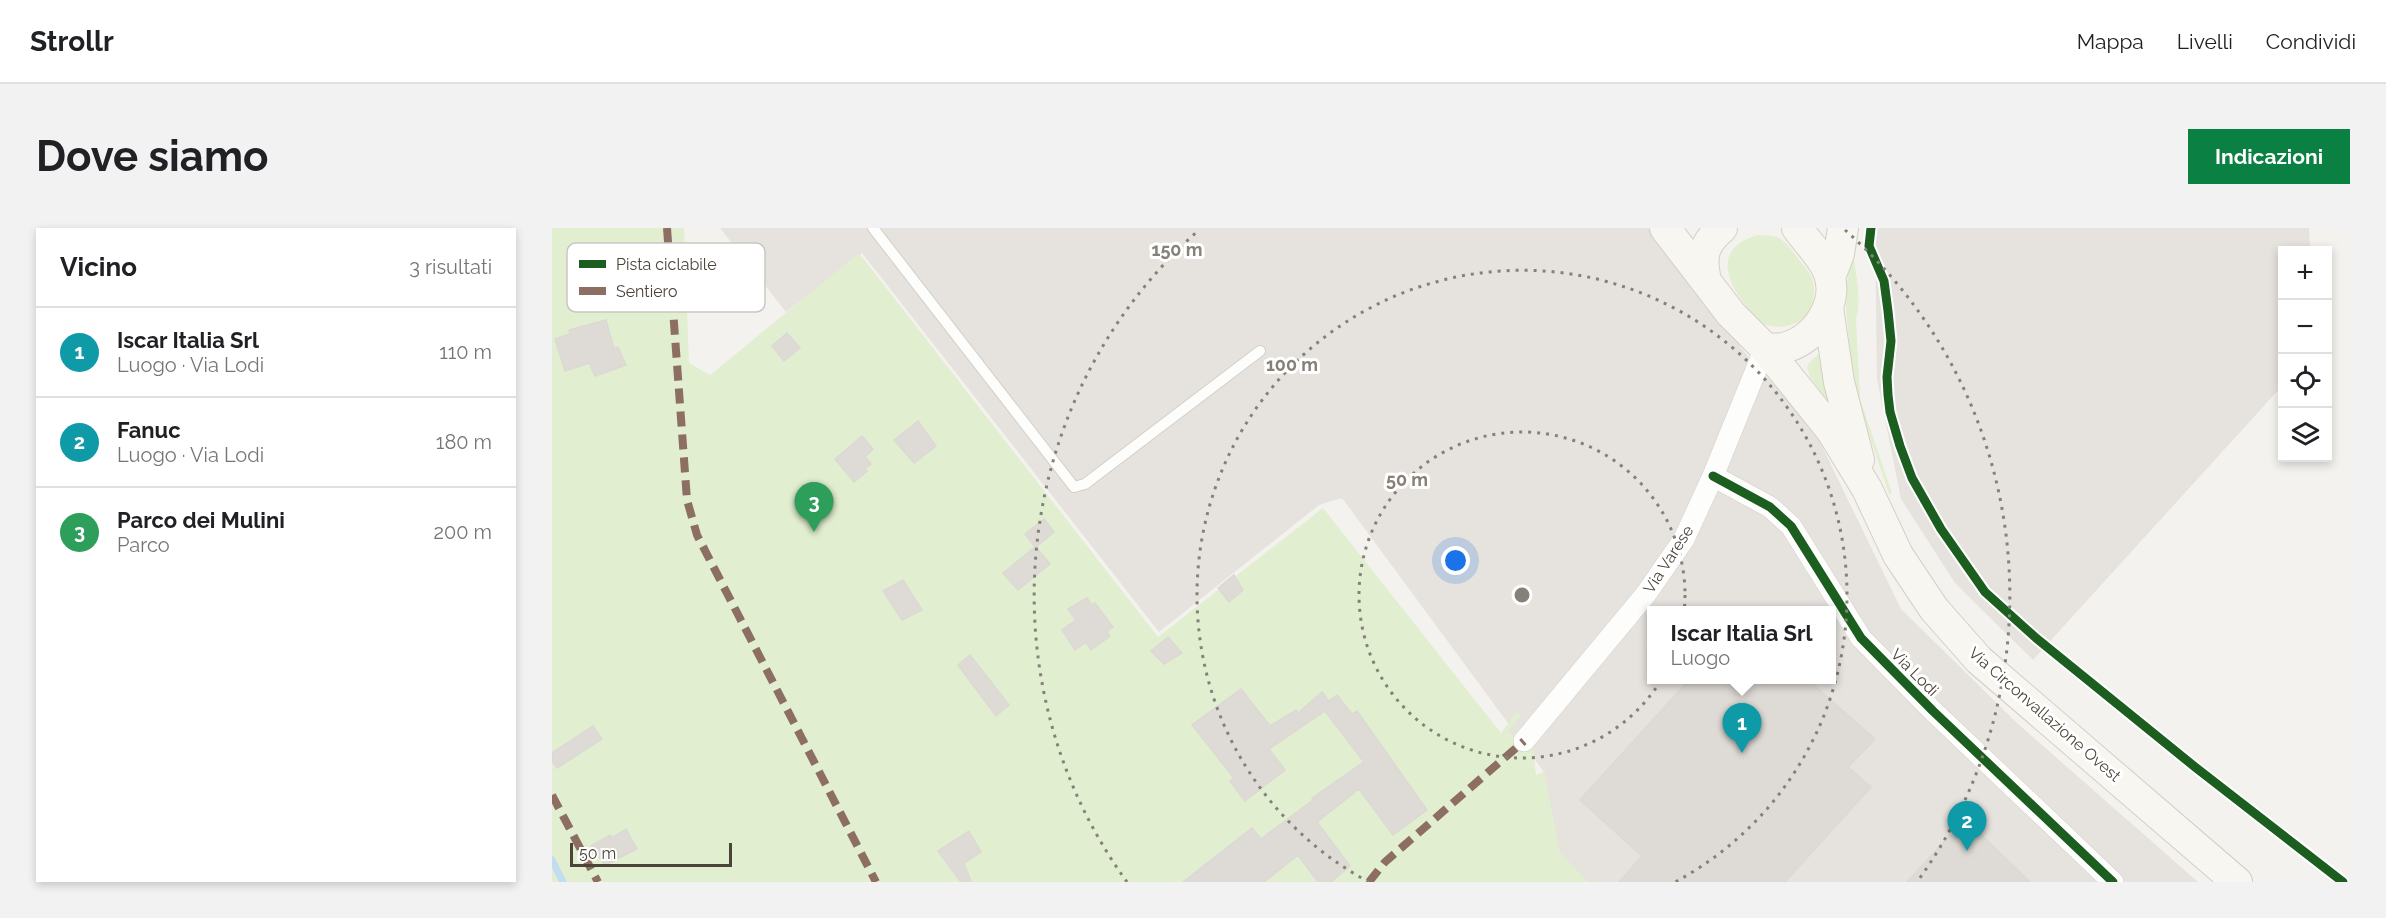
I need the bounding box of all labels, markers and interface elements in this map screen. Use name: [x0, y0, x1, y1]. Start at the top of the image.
text: Strollr: [30, 25, 114, 58]
text: Mappa: [2077, 29, 2144, 54]
text: Livelli: [2177, 29, 2233, 54]
text: Condividi: [2266, 29, 2356, 54]
button: Indicazioni: [2188, 129, 2350, 184]
text: Dove siamo: [36, 132, 268, 181]
text: 150 m: [1152, 239, 1203, 260]
legend: [567, 243, 765, 312]
map controls: [2278, 246, 2332, 462]
button: +: [2278, 246, 2332, 300]
text: Vicino: [60, 252, 137, 282]
text: 3 risultati: [409, 255, 492, 279]
text: Pista ciclabile: [616, 255, 717, 274]
text: Sentiero: [616, 282, 677, 301]
button: −: [2278, 300, 2332, 354]
text: Iscar Italia Srl: [117, 327, 259, 353]
text: 1: [75, 340, 84, 364]
text: 110 m: [439, 340, 492, 364]
text: Luogo · Via Lodi: [117, 353, 264, 377]
text: 100 m: [1266, 354, 1318, 375]
button: locate: [2278, 354, 2332, 408]
button: layers: [2278, 408, 2332, 462]
text: Fanuc: [117, 417, 181, 443]
text: 2: [74, 430, 85, 454]
text: 180 m: [436, 430, 492, 454]
text: Luogo · Via Lodi: [117, 443, 264, 467]
text: 50 m: [1386, 469, 1428, 490]
pin: 3: [794, 482, 834, 532]
text: Parco dei Mulini: [117, 507, 285, 533]
text: 3: [74, 520, 85, 544]
text: 200 m: [434, 520, 492, 544]
street label: Via Varese: [1639, 522, 1697, 597]
text: Parco: [117, 533, 170, 557]
your location: [1441, 546, 1470, 575]
centre of rings: [1512, 585, 1532, 605]
popup: [1647, 606, 1836, 684]
text: Iscar Italia Srl: [1671, 620, 1813, 646]
street label: Via Circonvallazione Ovest: [1965, 643, 2125, 786]
street label: Via Lodi: [1887, 645, 1942, 700]
text: Luogo: [1671, 646, 1730, 670]
pin: 1: [1722, 704, 1762, 753]
pin: 2: [1948, 802, 1986, 851]
scale bar: [570, 840, 732, 868]
text: 50 m: [579, 844, 616, 863]

